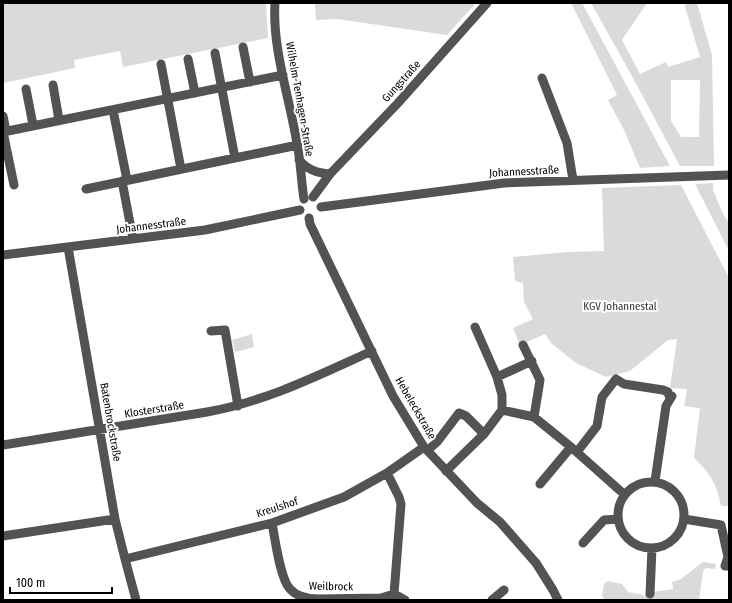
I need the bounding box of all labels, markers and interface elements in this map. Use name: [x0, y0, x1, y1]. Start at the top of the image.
street label: Wilhelm-Tenhagen-Straße: [283, 41, 316, 157]
street label: Gungstraße: [379, 58, 423, 105]
street label: Johannesstraße: [489, 163, 559, 180]
street label: Johannesstraße: [115, 215, 187, 236]
park label: KGV Johannestal: [583, 300, 657, 313]
street label: Hebeleckstraße: [392, 375, 439, 442]
street label: Batenbrockstraße: [97, 382, 124, 462]
street label: Klosterstraße: [123, 398, 185, 421]
street label: Kreulshof: [255, 494, 300, 520]
scale bar: [10, 569, 112, 595]
text: 100 m: [16, 576, 45, 590]
street label: Weilbrock: [309, 580, 354, 593]

